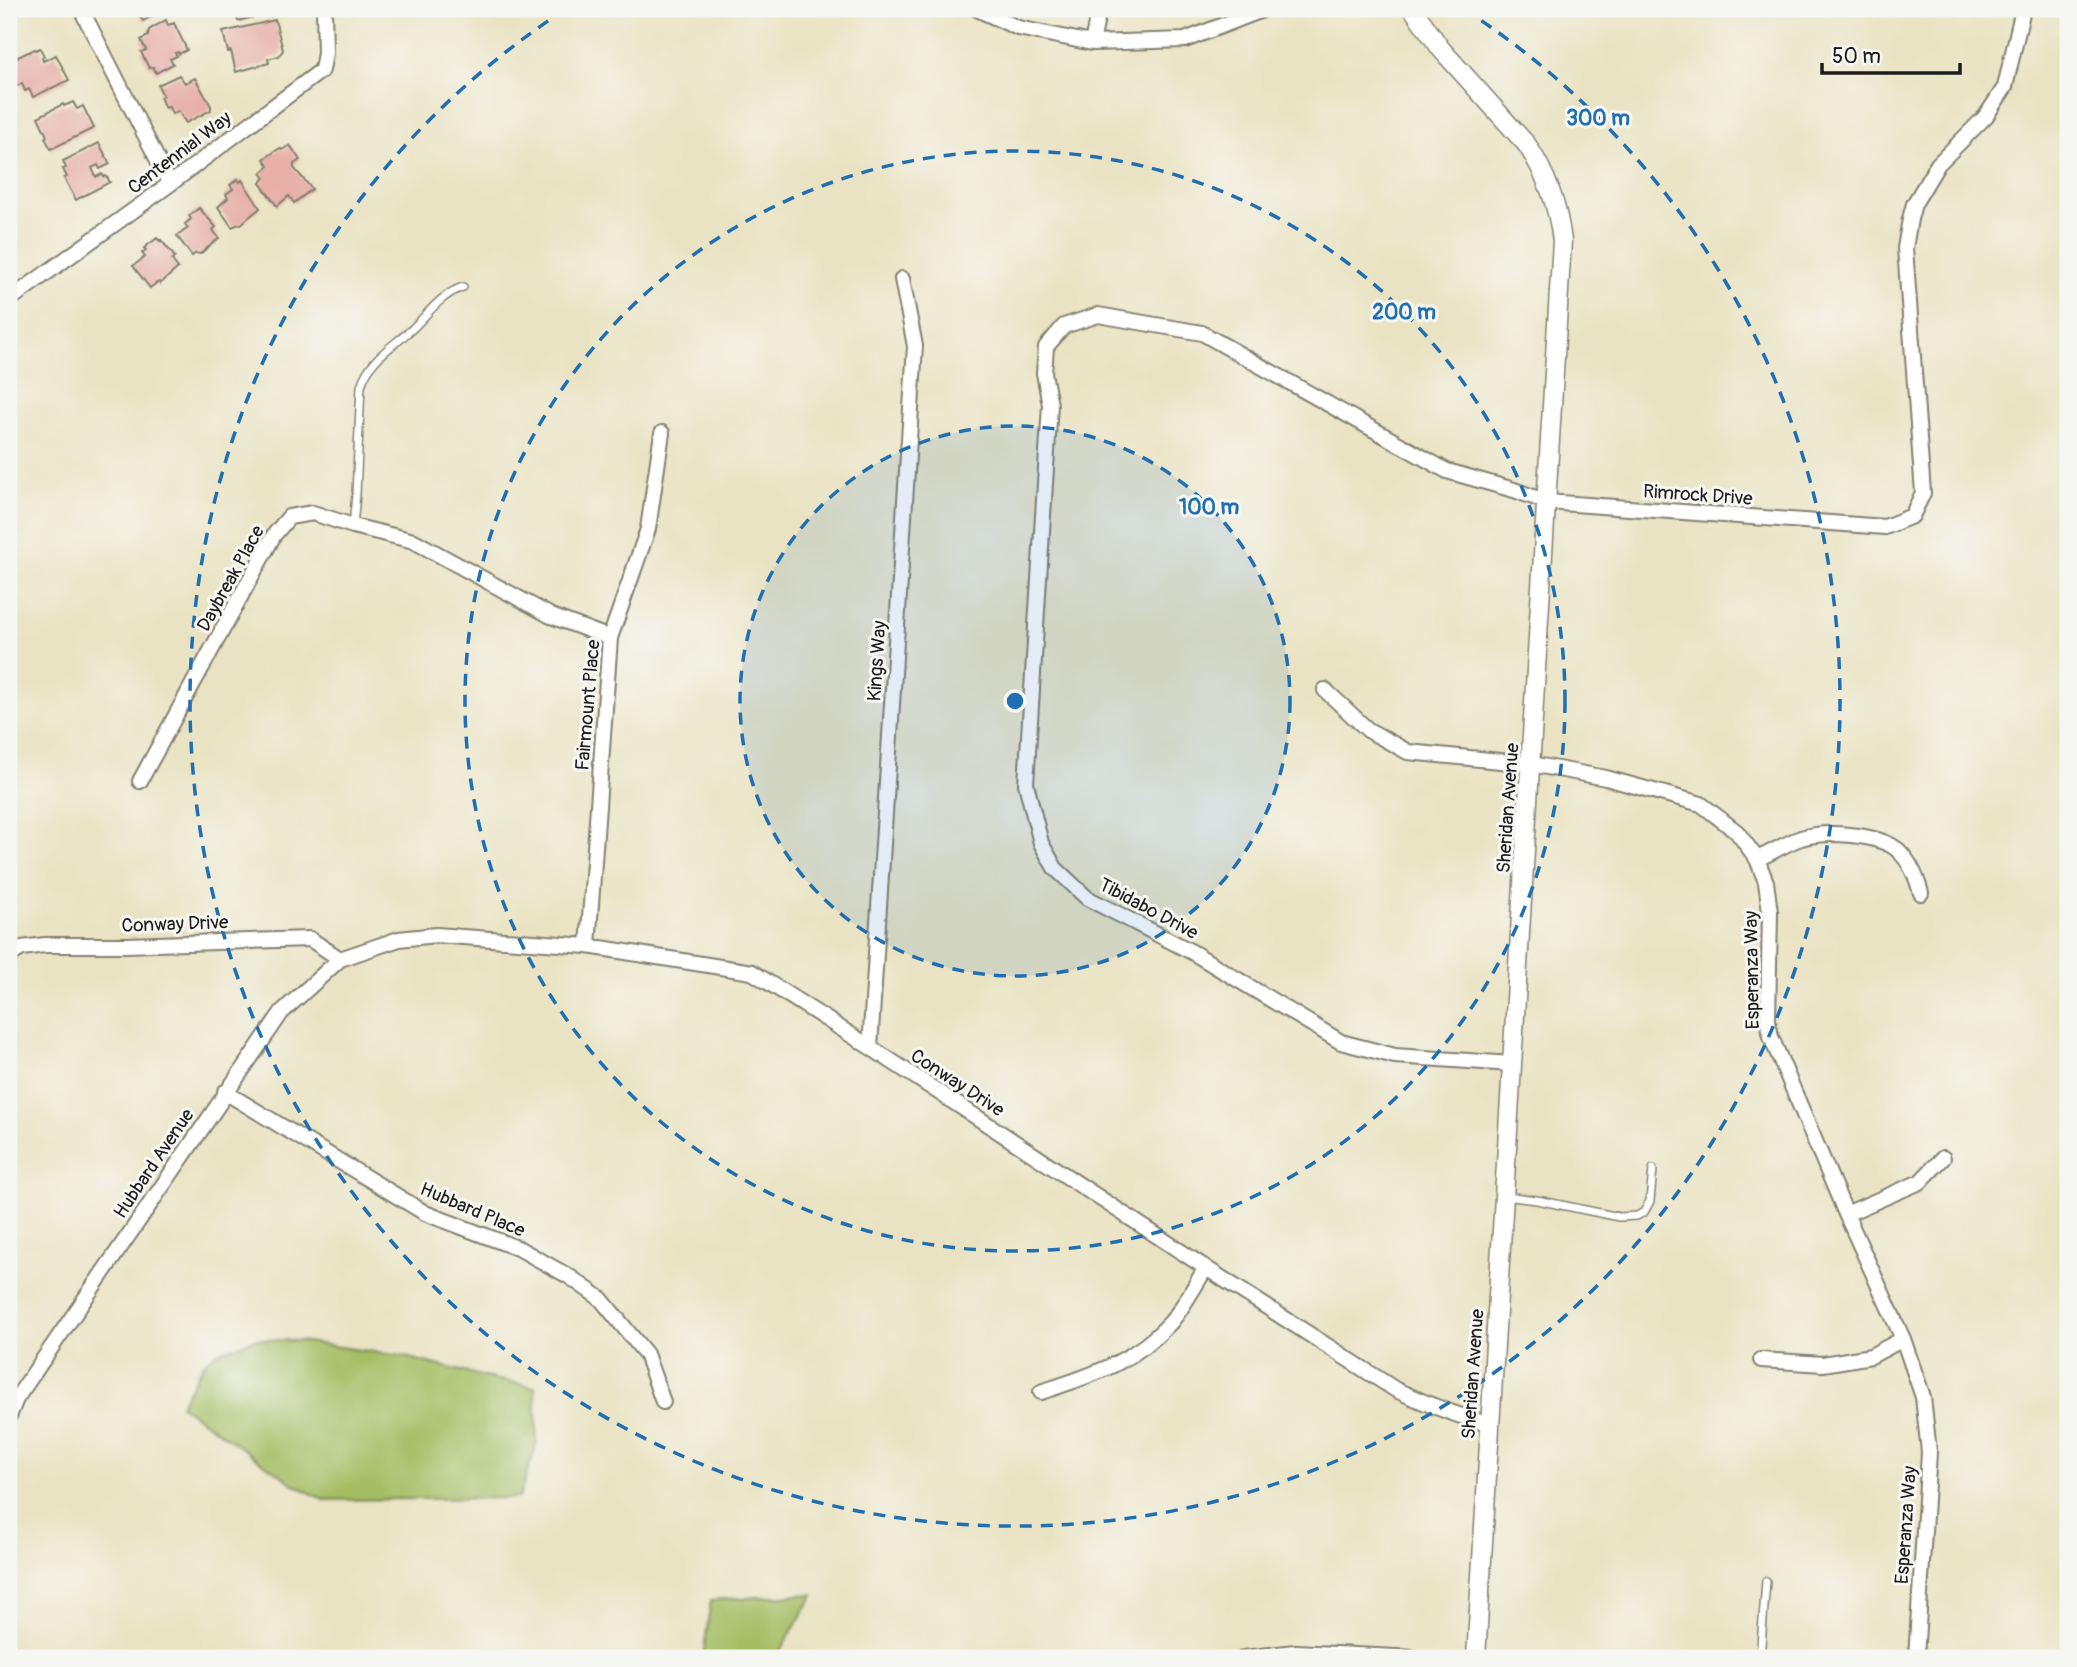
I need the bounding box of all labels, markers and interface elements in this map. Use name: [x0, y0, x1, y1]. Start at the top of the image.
scale bar: [1822, 32, 1960, 76]
text: 50 m: [1832, 43, 1881, 70]
text: 300 m: [1566, 105, 1630, 132]
street label: Centennial Way: [123, 106, 236, 200]
text: 200 m: [1372, 299, 1436, 326]
street label: Rimrock Drive: [1642, 479, 1754, 511]
text: 100 m: [1179, 494, 1239, 521]
street label: Daybreak Place: [192, 521, 270, 636]
street label: Kings Way: [862, 620, 892, 702]
street label: Fairmount Place: [570, 638, 606, 771]
centre of rings: [1003, 689, 1027, 713]
street label: Sheridan Avenue: [1491, 742, 1525, 874]
street label: Tibidabo Drive: [1095, 873, 1203, 945]
street label: Conway Drive: [121, 910, 230, 938]
street label: Esperanza Way: [1739, 911, 1765, 1029]
street label: Conway Drive: [906, 1044, 1009, 1122]
street label: Hubbard Avenue: [108, 1104, 200, 1223]
street label: Hubbard Place: [416, 1177, 529, 1243]
street label: Sheridan Avenue: [1456, 1308, 1490, 1440]
street label: Esperanza Way: [1890, 1465, 1922, 1585]

